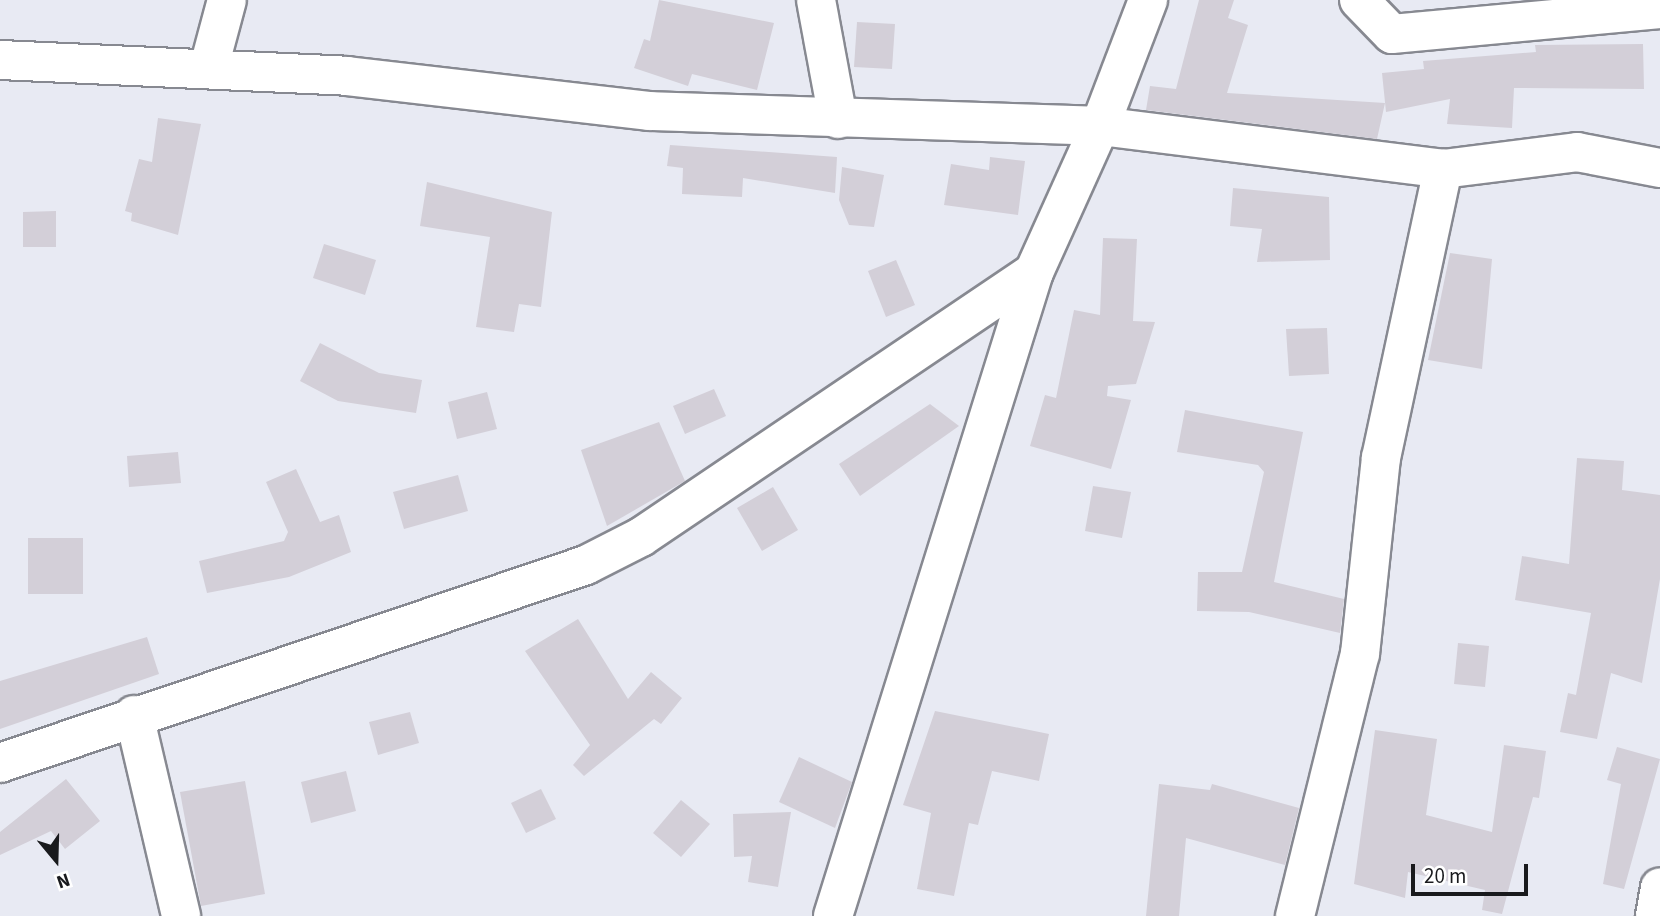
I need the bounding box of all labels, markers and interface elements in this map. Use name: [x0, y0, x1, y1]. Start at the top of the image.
north arrow: [21, 825, 91, 895]
scale bar: [1415, 850, 1532, 894]
text: 20 m: [1424, 861, 1466, 891]
text: N: [53, 866, 73, 895]

